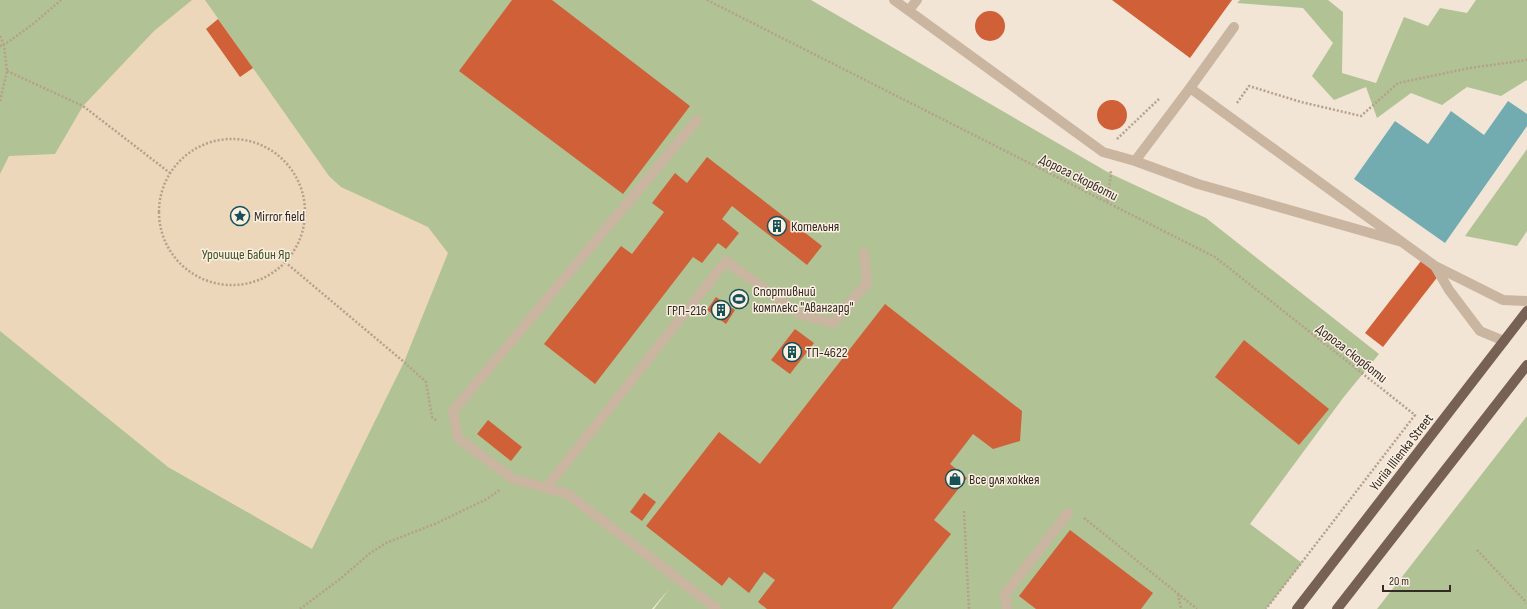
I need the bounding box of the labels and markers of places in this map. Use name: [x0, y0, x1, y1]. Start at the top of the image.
place icon: Mirror field: [229, 205, 251, 227]
place label: Mirror field: [254, 208, 305, 225]
building icon: Котельня: [766, 215, 788, 237]
place label: Котельня: [791, 218, 839, 235]
place label: Спортивний комплекс "Авангард": [753, 283, 854, 316]
sports icon: Спортивний комплекс "Авангард": [728, 288, 750, 310]
building icon: ГРП-216: [710, 299, 732, 321]
place label: ГРП-216: [667, 302, 707, 319]
building icon: ТП-4622: [781, 341, 803, 363]
place label: ТП-4622: [806, 344, 848, 361]
shop icon: Все для хоккея: [944, 468, 966, 490]
place label: Все для хоккея: [969, 471, 1039, 488]

